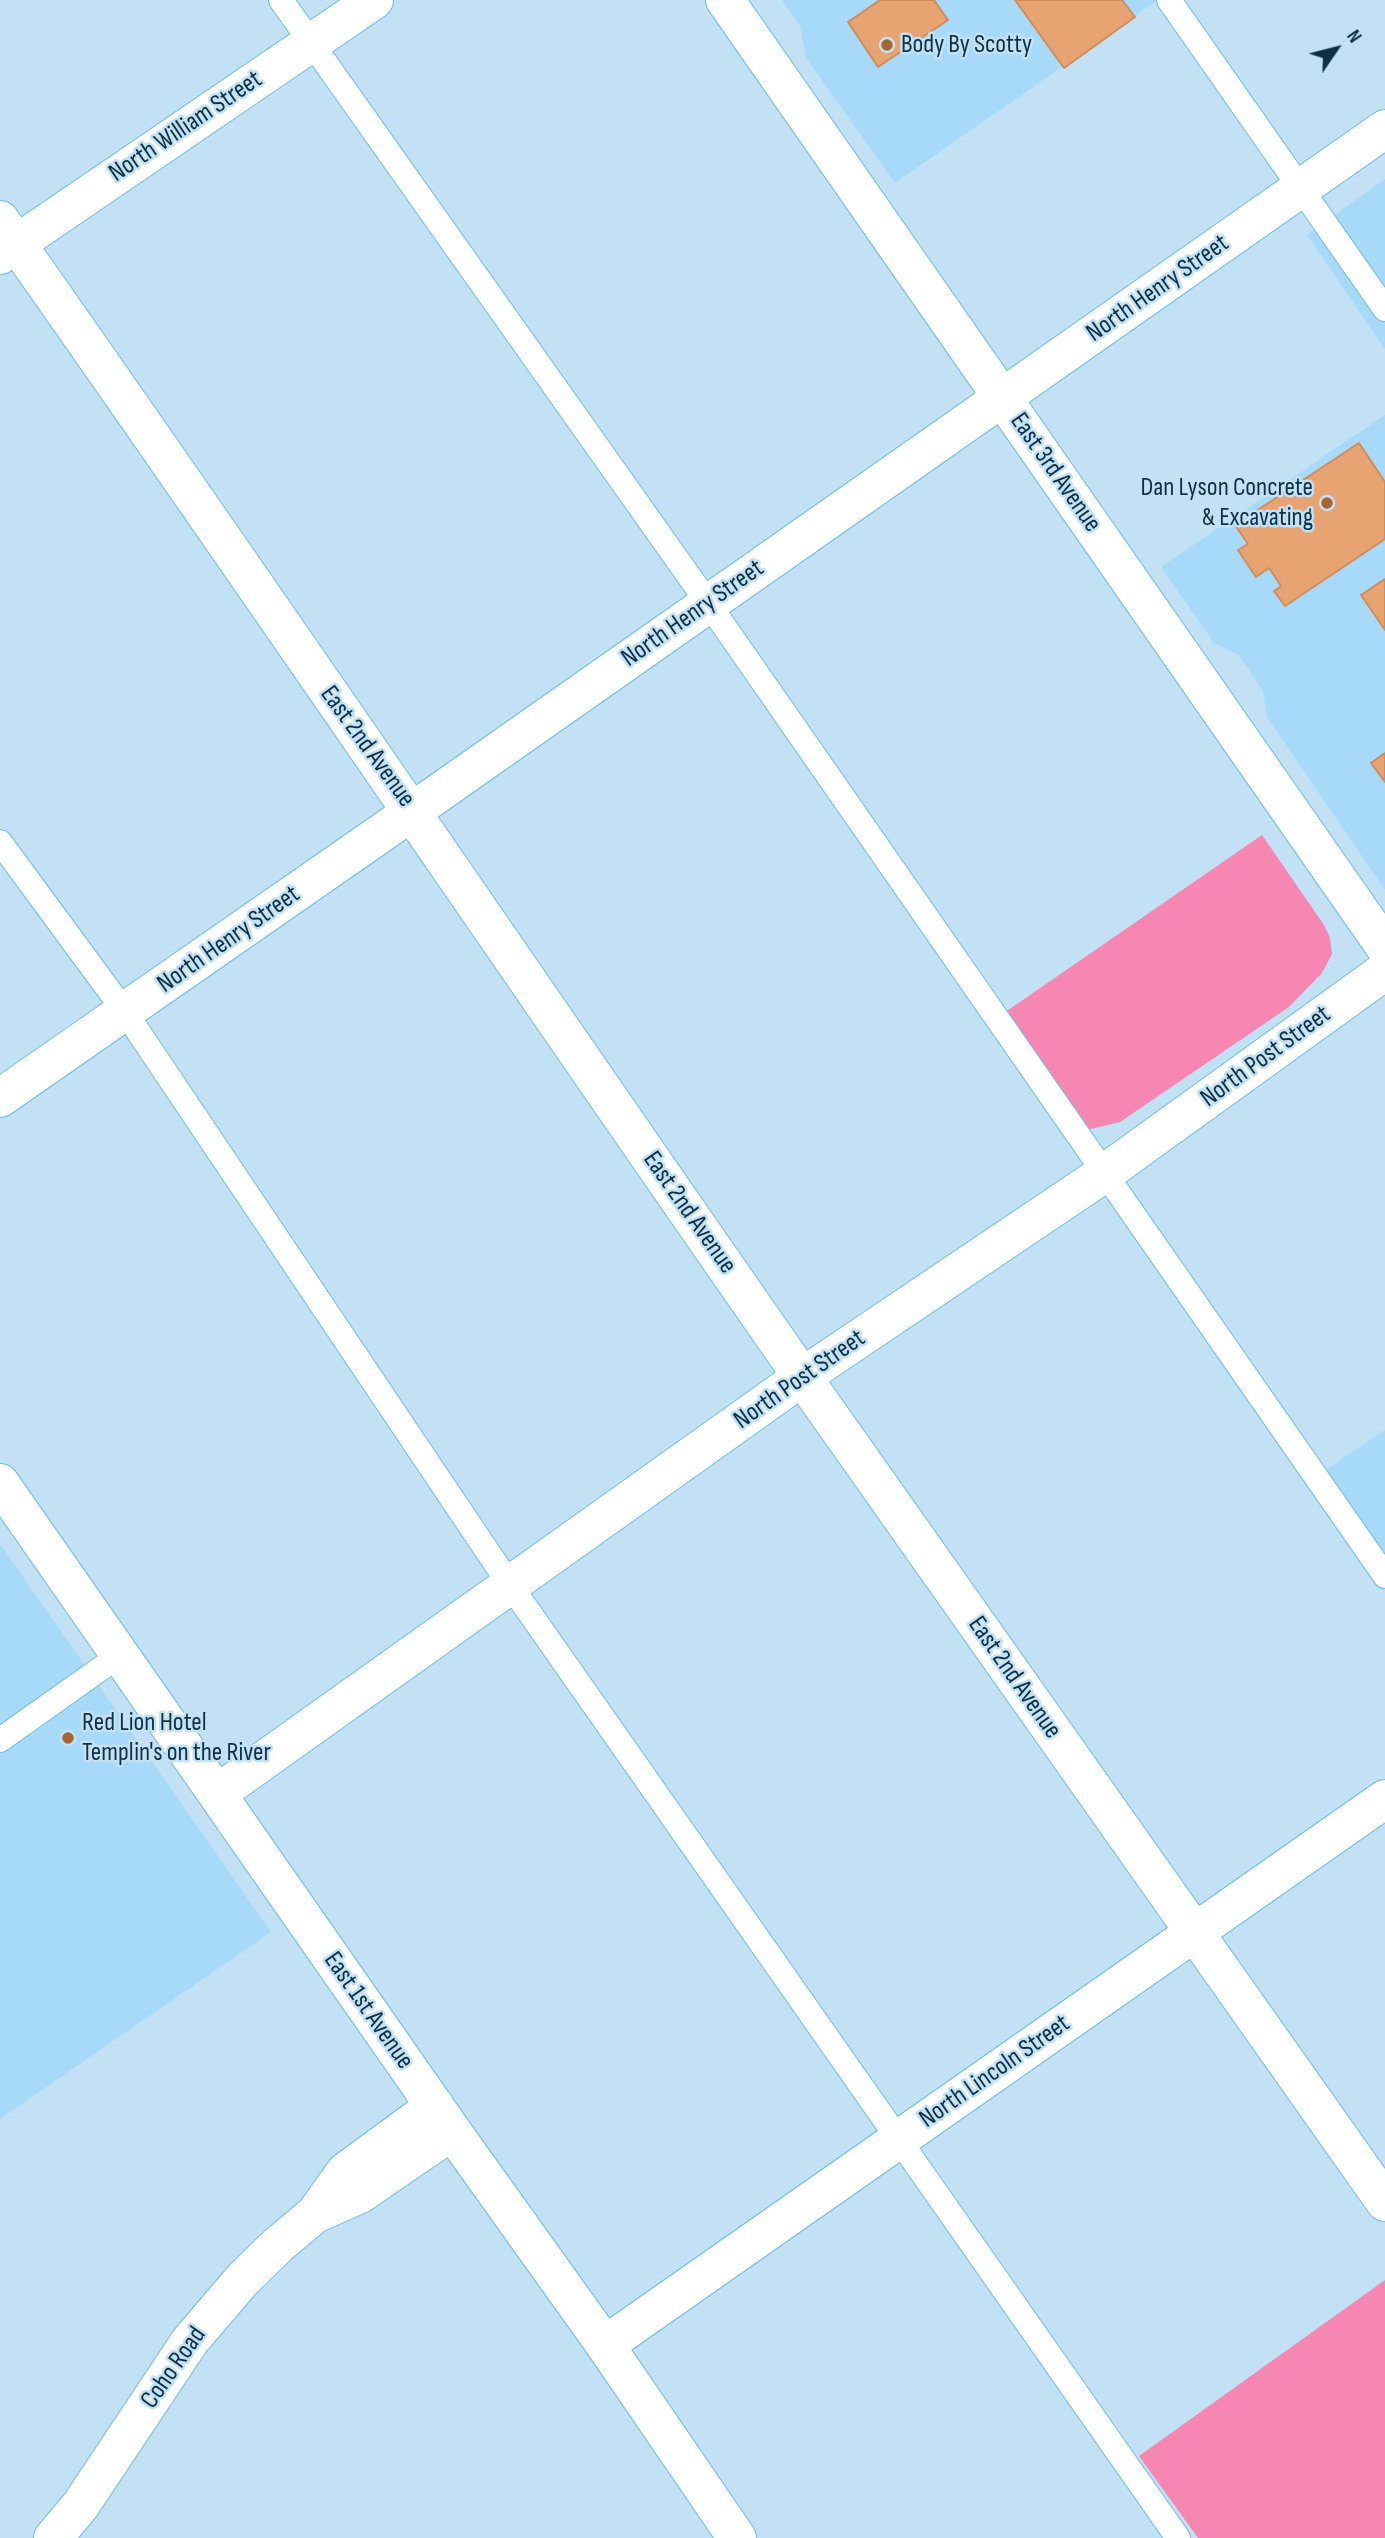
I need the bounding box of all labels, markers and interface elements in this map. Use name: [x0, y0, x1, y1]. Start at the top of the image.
north arrow: [1301, 14, 1371, 84]
text: N: [1341, 26, 1366, 47]
place label: Body By Scotty: [901, 29, 1032, 61]
marker: Body By Scotty: [879, 37, 895, 53]
street label: North William Street: [104, 64, 268, 190]
street label: North Henry Street: [1081, 228, 1235, 350]
street label: East 3rd Avenue: [1003, 407, 1107, 539]
place label: Dan Lyson Concrete & Excavating: [1141, 472, 1313, 534]
marker: Dan Lyson Concrete & Excavating: [1319, 495, 1335, 511]
street label: North Henry Street: [616, 553, 770, 675]
street label: East 2nd Avenue: [313, 680, 421, 814]
street label: North Henry Street: [152, 879, 306, 1001]
street label: North Post Street: [1195, 999, 1337, 1115]
street label: East 2nd Avenue: [635, 1146, 743, 1280]
street label: North Post Street: [728, 1323, 872, 1437]
street label: East 2nd Avenue: [960, 1611, 1068, 1745]
place label: Red Lion Hotel Templin's on the River: [82, 1707, 271, 1768]
marker: Red Lion Hotel Templin's on the River: [60, 1730, 76, 1746]
street label: East 1st Avenue: [316, 1946, 420, 2076]
street label: North Lincoln Street: [914, 2009, 1076, 2135]
street label: Coho Road: [135, 2321, 213, 2415]

